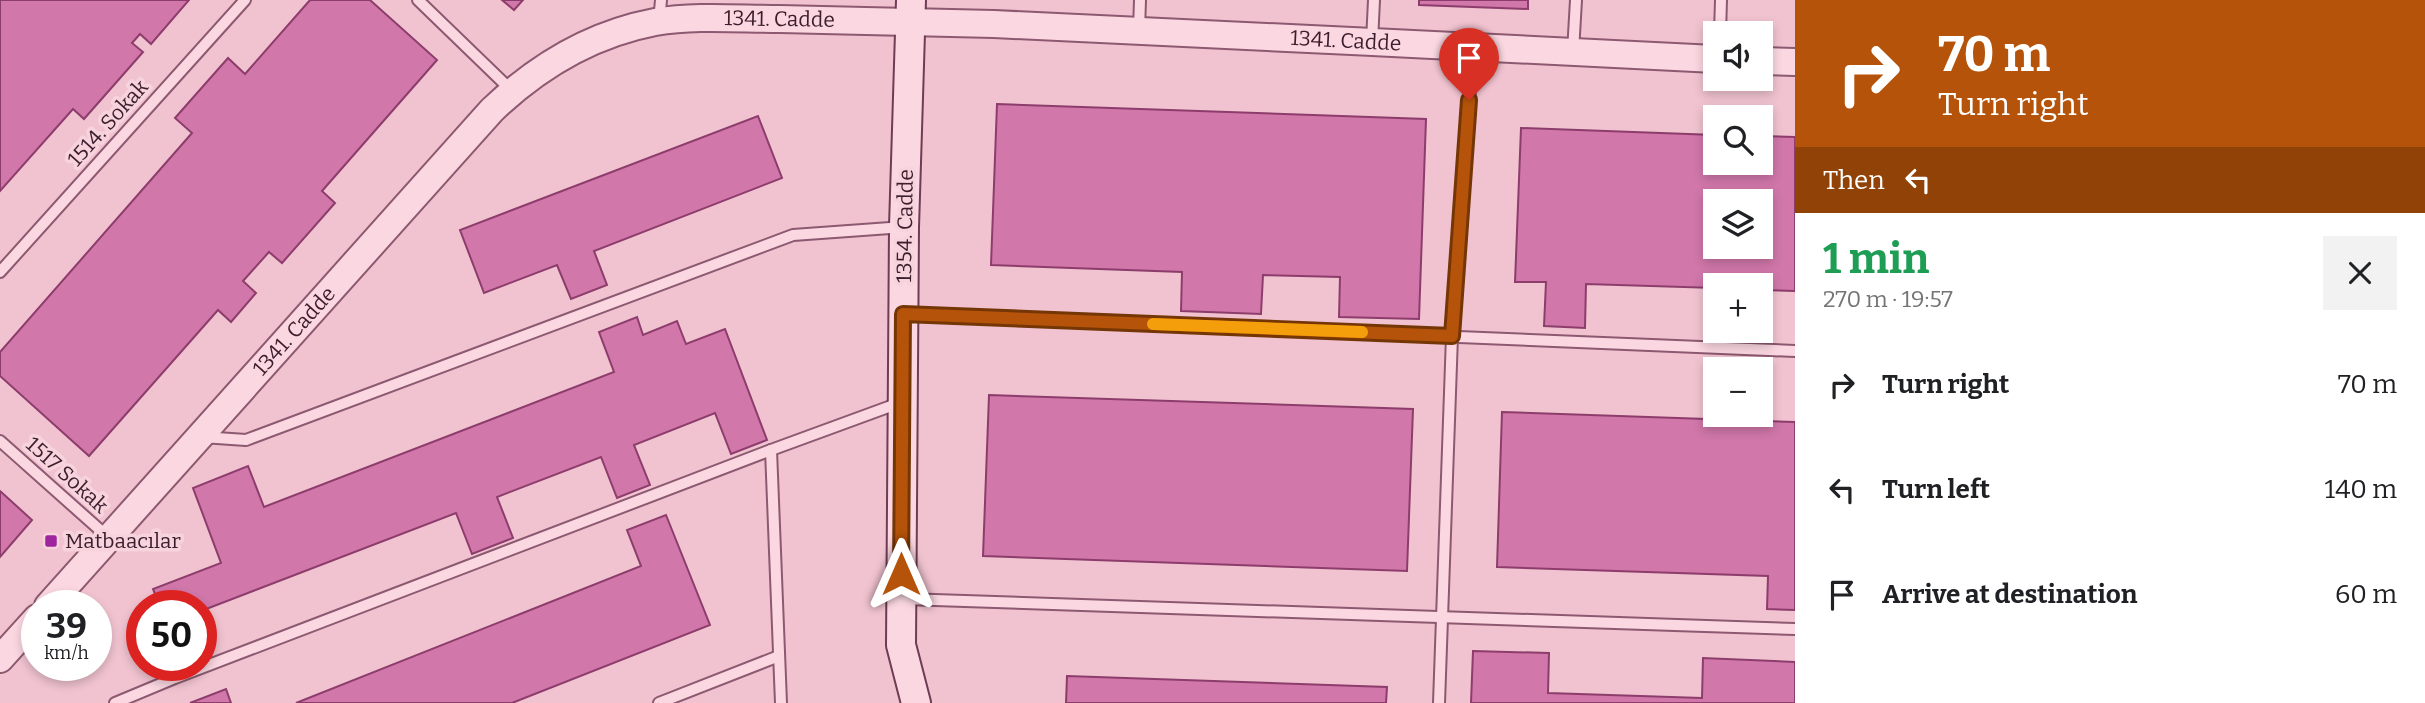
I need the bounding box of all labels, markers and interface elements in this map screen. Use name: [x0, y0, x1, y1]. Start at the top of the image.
street label: 1341. Cadde: [724, 5, 835, 33]
map controls: [1703, 21, 1773, 427]
button: sound: [1703, 21, 1773, 91]
street label: 1341. Cadde: [1290, 25, 1402, 56]
text: 70 m: [1938, 25, 2050, 84]
pin: [1439, 28, 1499, 100]
icon: right: [1823, 28, 1914, 119]
icon: arrive: [1450, 39, 1488, 77]
street label: 1514. Sokak: [62, 74, 154, 172]
text: Turn right: [1938, 85, 2089, 123]
button: search: [1703, 105, 1773, 175]
icon: left: [1899, 161, 1937, 199]
text: Then: [1823, 165, 1885, 196]
street label: 1354. Cadde: [891, 169, 919, 283]
button: layers: [1703, 189, 1773, 259]
text: 1 min: [1823, 234, 1929, 284]
button: close: [2323, 236, 2397, 310]
button: +: [1703, 273, 1773, 343]
street label: 1341. Cadde: [247, 281, 341, 381]
text: 270 m · 19:57: [1823, 285, 1953, 313]
button: −: [1703, 357, 1773, 427]
icon: right: [1823, 366, 1861, 404]
text: Turn right: [1882, 369, 2009, 400]
text: 70 m: [2338, 369, 2397, 400]
street label: 1517 Sokak: [21, 431, 114, 519]
icon: left: [1823, 471, 1861, 509]
text: Turn left: [1882, 474, 1990, 505]
text: 140 m: [2325, 474, 2397, 505]
place label: Matbaacılar: [65, 528, 181, 554]
marker: Matbaacılar: [43, 533, 59, 549]
position arrow: [864, 537, 938, 611]
icon: arrive: [1823, 576, 1861, 614]
text: Arrive at destination: [1882, 579, 2137, 610]
text: 60 m: [2335, 579, 2397, 610]
speed limit sign: 50: [126, 590, 217, 681]
text: 39: [46, 605, 87, 647]
text: km/h: [44, 642, 89, 664]

